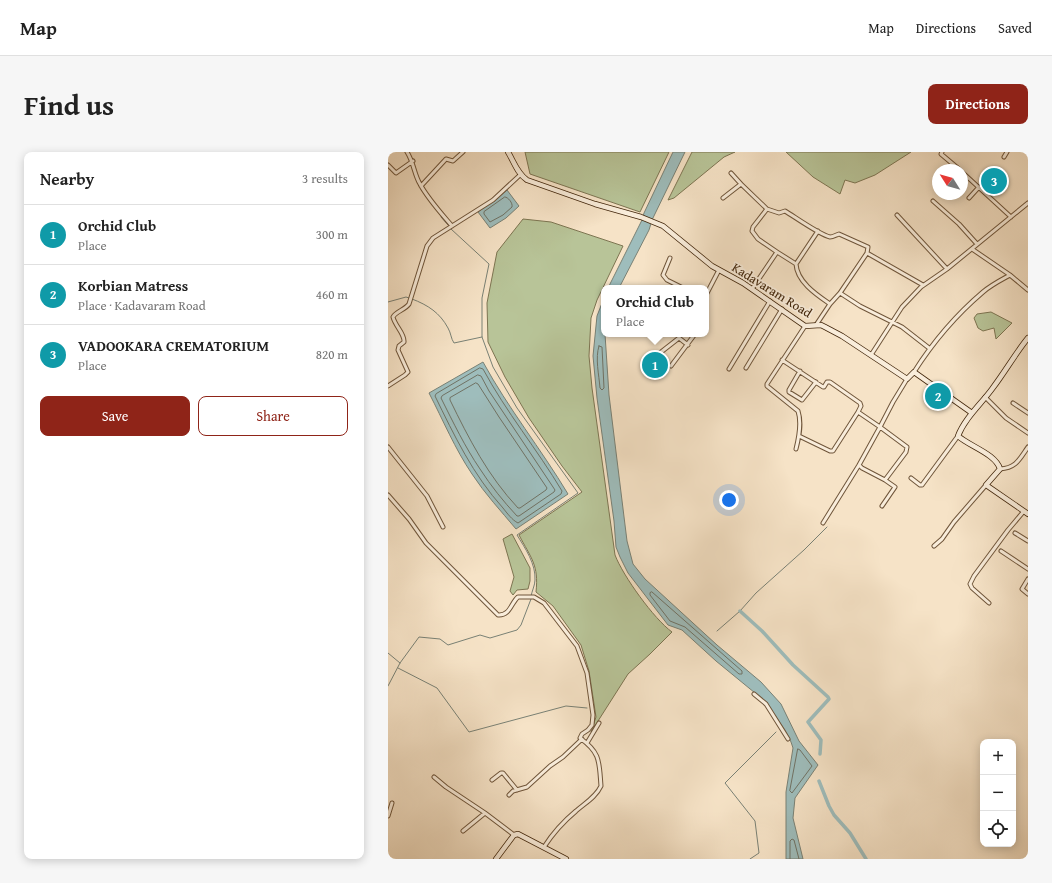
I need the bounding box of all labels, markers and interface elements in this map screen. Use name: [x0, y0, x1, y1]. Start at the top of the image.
text: Map: [20, 14, 57, 42]
text: Map: [868, 18, 894, 38]
text: Directions: [916, 18, 976, 38]
text: Saved: [998, 18, 1032, 38]
text: Find us: [24, 84, 114, 125]
button: Directions: [928, 84, 1028, 124]
north arrow: [932, 164, 968, 200]
text: Nearby: [40, 166, 94, 191]
pin: 3: [981, 166, 1007, 196]
text: 3 results: [302, 169, 348, 188]
text: Orchid Club: [78, 215, 156, 236]
text: 1: [50, 225, 56, 244]
text: 300 m: [316, 225, 348, 244]
text: Place: [78, 236, 107, 255]
street label: Kadavaram Road: [728, 258, 816, 322]
text: Korbian Matress: [78, 275, 188, 296]
text: 2: [50, 285, 56, 304]
text: 460 m: [316, 285, 348, 304]
popup: [601, 285, 709, 337]
text: Orchid Club: [616, 291, 694, 312]
text: Place · Kadavaram Road: [78, 296, 206, 315]
text: Place: [616, 312, 645, 331]
text: VADOOKARA CREMATORIUM: [78, 335, 269, 356]
text: 3: [50, 345, 56, 364]
text: 820 m: [316, 345, 348, 364]
pin: 1: [642, 350, 668, 380]
text: Place: [78, 356, 107, 375]
pin: 2: [925, 381, 951, 411]
button: Save: [40, 396, 190, 436]
button: Share: [198, 396, 348, 436]
your location: [719, 490, 739, 510]
map controls: [980, 739, 1016, 847]
button: +: [980, 739, 1016, 775]
button: −: [980, 775, 1016, 811]
button: locate: [980, 811, 1016, 847]

